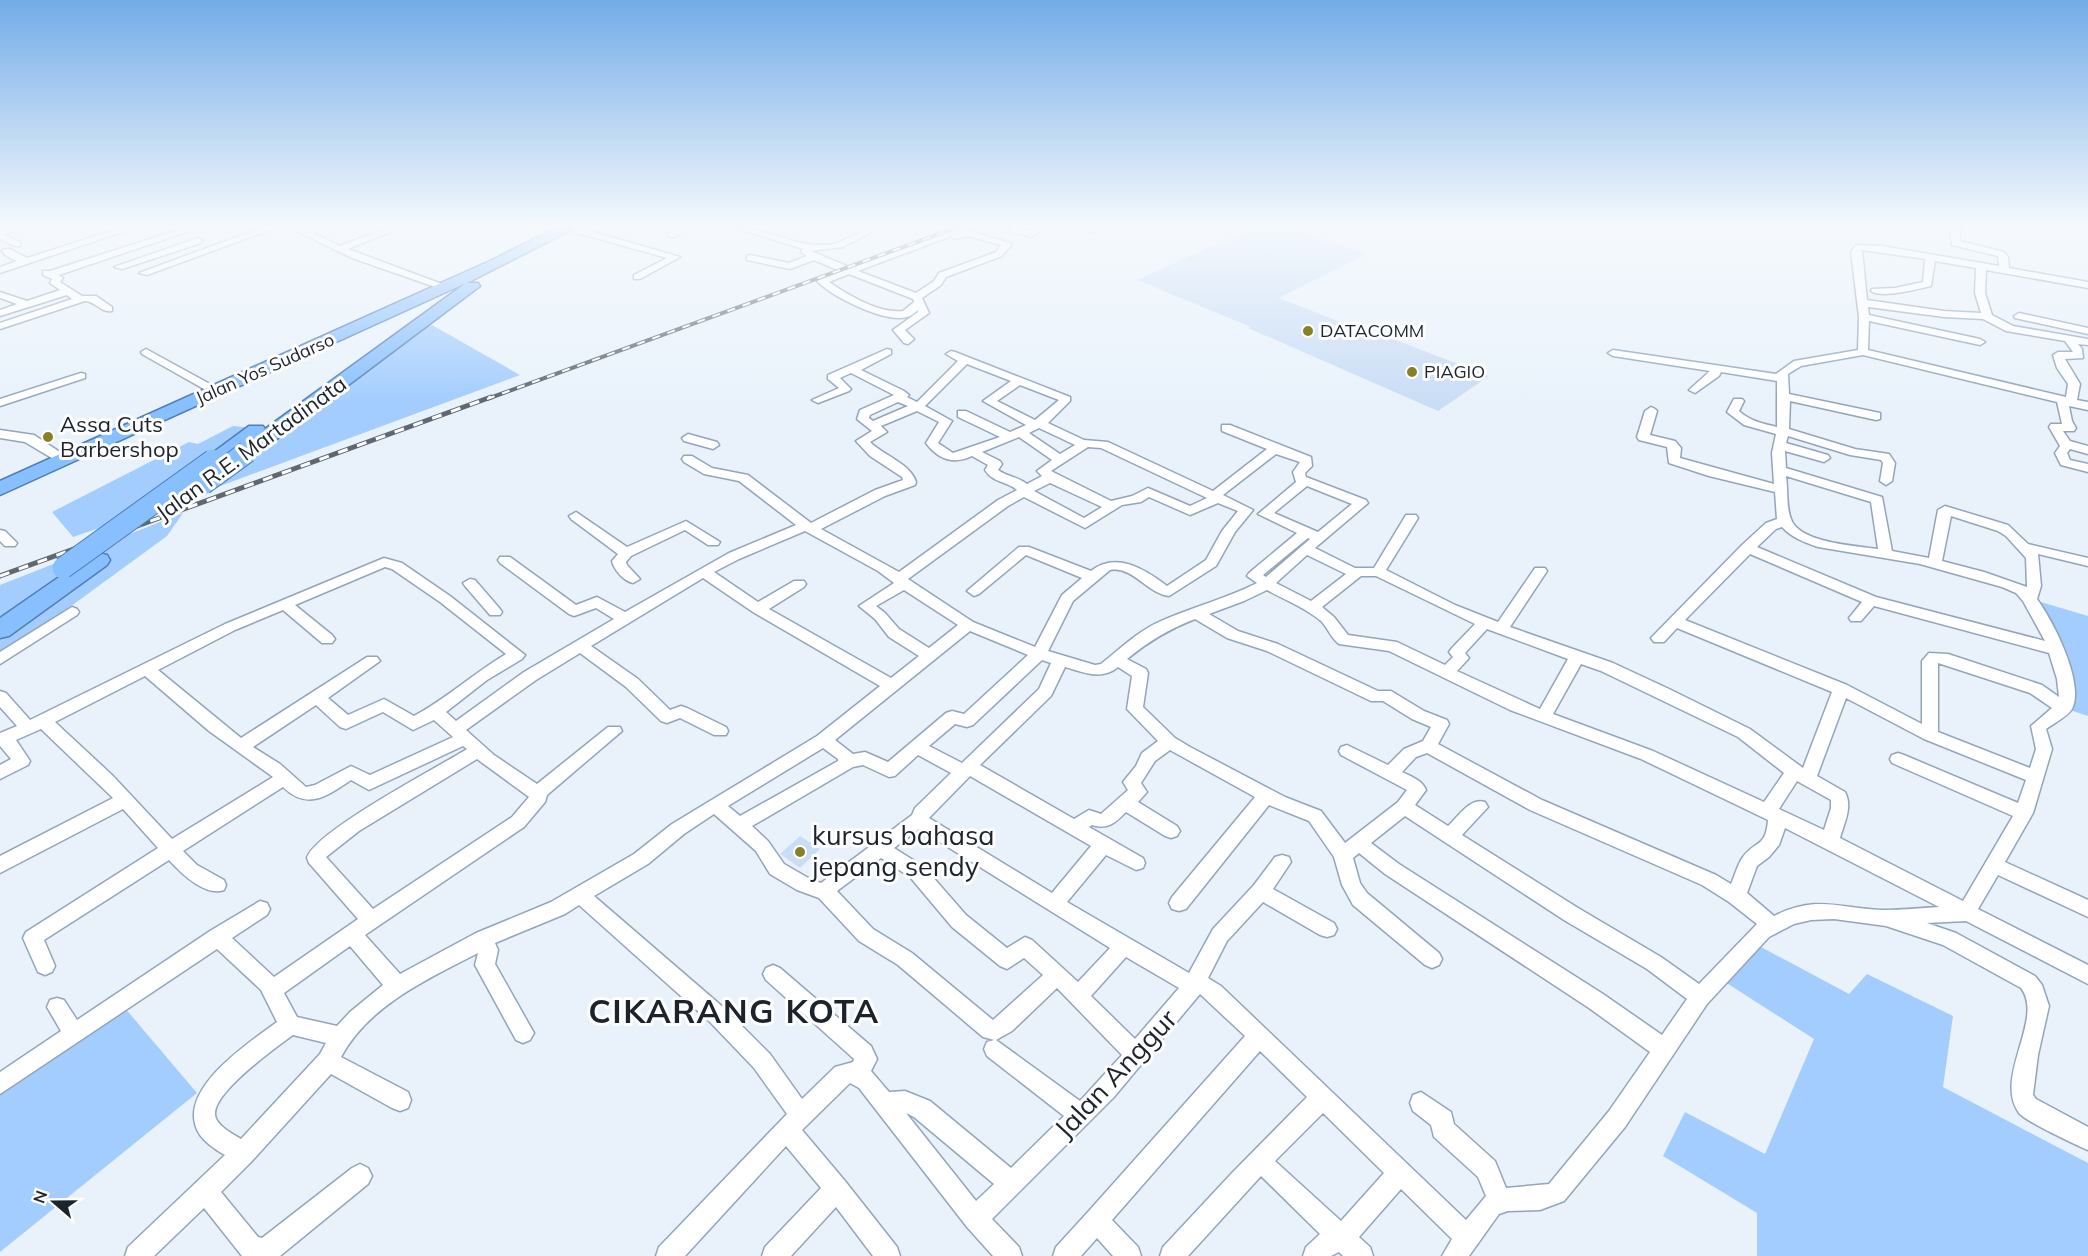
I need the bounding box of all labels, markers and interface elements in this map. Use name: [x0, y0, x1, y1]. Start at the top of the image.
place label: DATACOMM: [1320, 319, 1424, 342]
marker: DATACOMM: [1301, 324, 1315, 338]
street label: Jalan Yos Sudarso: [192, 328, 338, 409]
place label: PIAGIO: [1424, 360, 1485, 383]
marker: PIAGIO: [1405, 365, 1419, 379]
street label: Jalan R.E. Martadinata: [150, 369, 352, 527]
place label: Assa Cuts Barbershop: [60, 410, 179, 463]
marker: Assa Cuts Barbershop: [41, 430, 55, 444]
place label: kursus bahasa jepang sendy: [810, 818, 995, 883]
marker: kursus bahasa jepang sendy: [793, 845, 807, 859]
district label: CIKARANG KOTA: [588, 990, 880, 1031]
street label: Jalan Anggur: [1047, 1002, 1184, 1145]
north arrow: [24, 1172, 84, 1232]
text: N: [28, 1188, 51, 1206]

